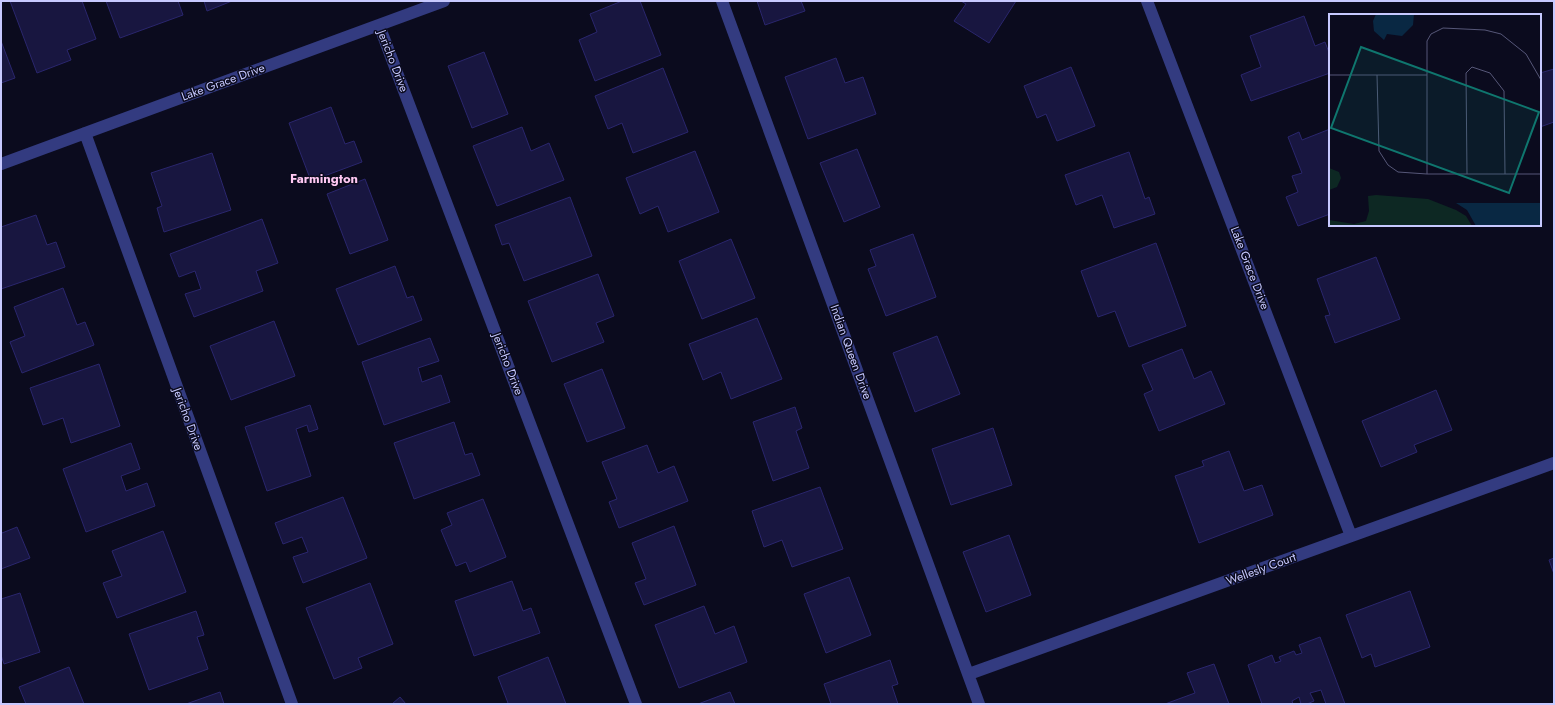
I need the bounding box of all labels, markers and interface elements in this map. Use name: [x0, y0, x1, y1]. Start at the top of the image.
inset map: [1329, 14, 1541, 226]
street label: Jericho Drive: [372, 25, 413, 95]
street label: Lake Grace Drive: [179, 59, 267, 105]
district label: Farmington: [290, 169, 358, 188]
street label: Lake Grace Drive: [1226, 224, 1274, 312]
street label: Indian Queen Drive: [826, 302, 876, 402]
street label: Jericho Drive: [487, 328, 528, 398]
street label: Jericho Drive: [168, 383, 208, 453]
street label: Wellesly Court: [1223, 548, 1299, 590]

